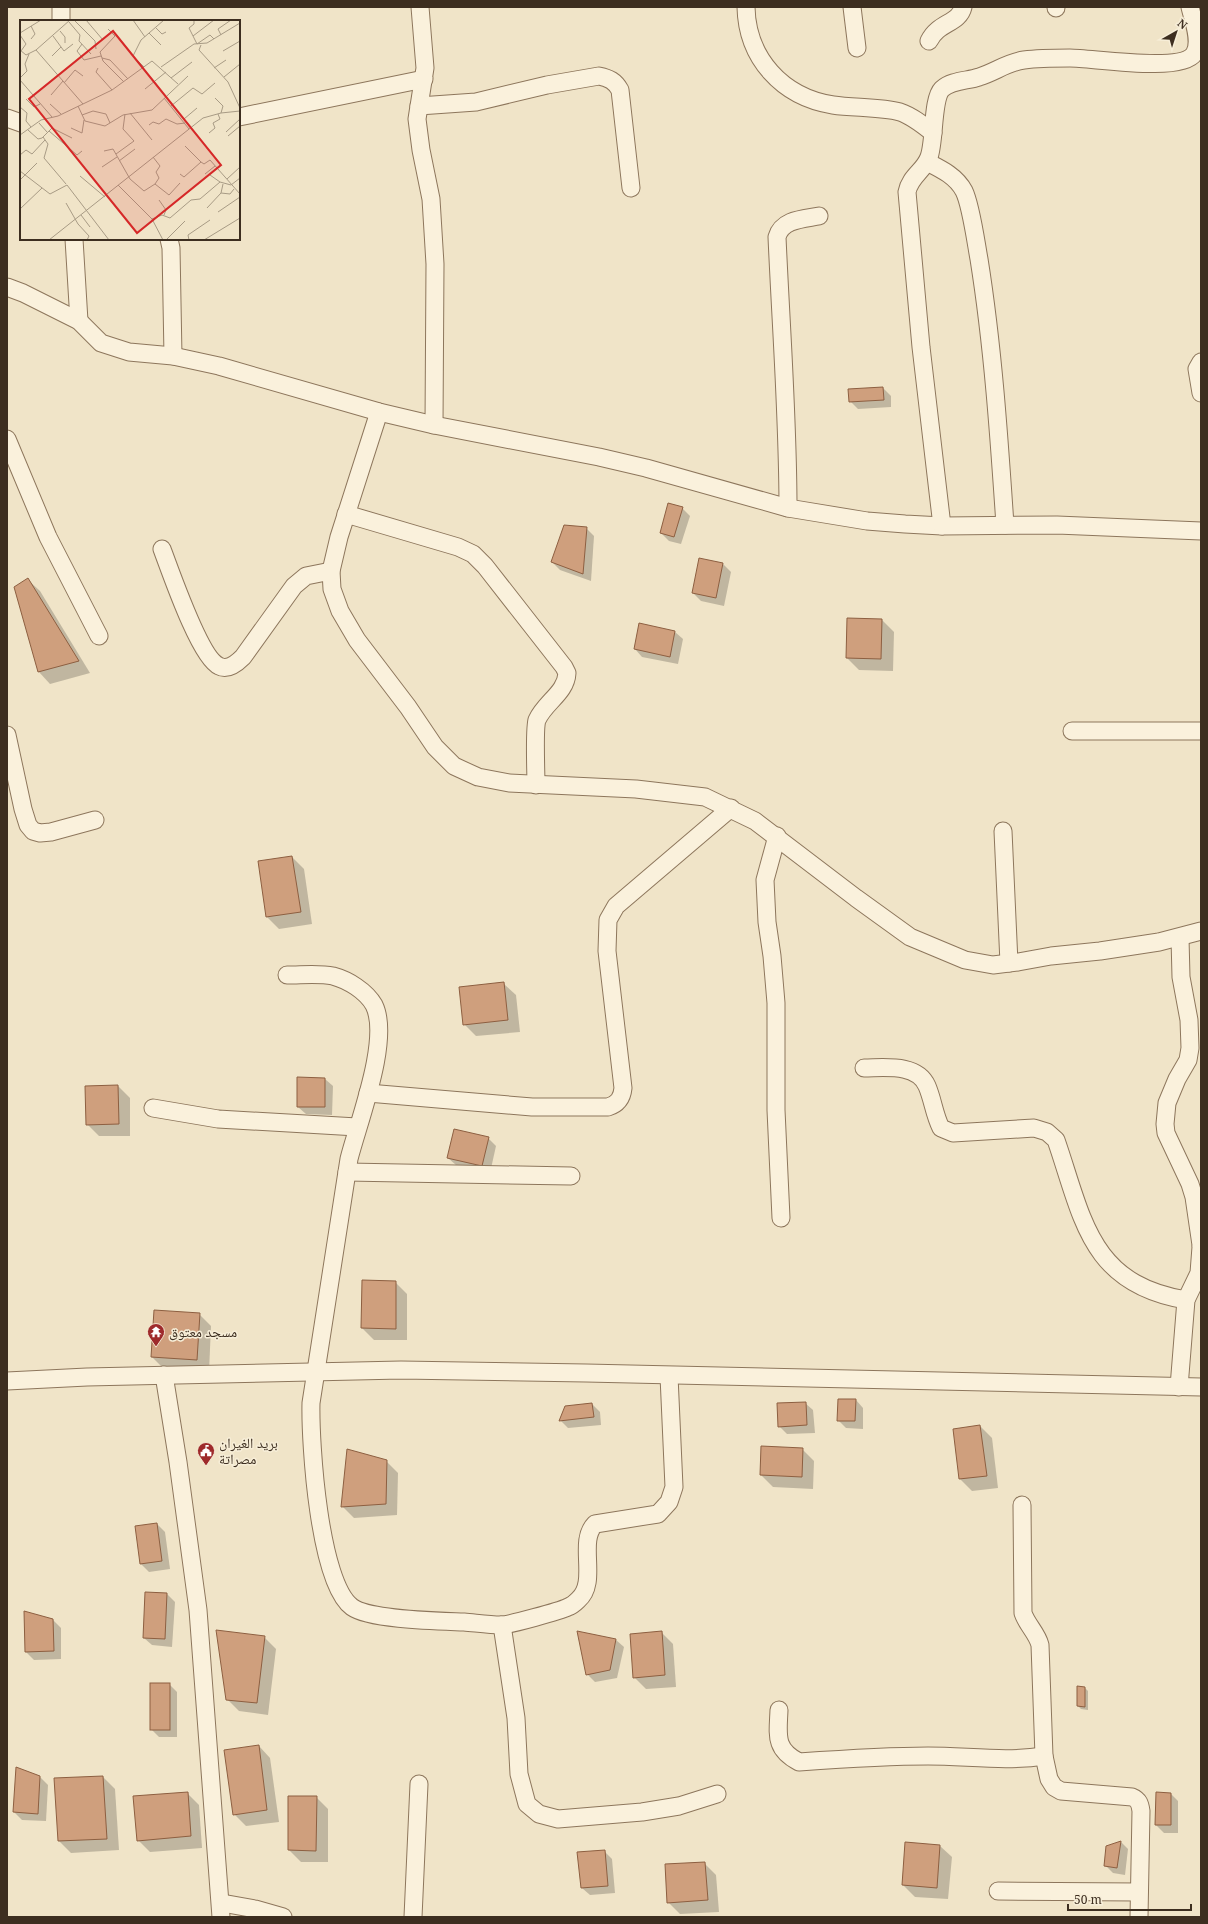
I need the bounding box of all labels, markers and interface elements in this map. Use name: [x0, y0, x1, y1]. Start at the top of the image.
north arrow: [1156, 12, 1196, 52]
text: N: [1175, 15, 1191, 33]
inset map: [20, 20, 240, 240]
temple icon: مسجد معتوق: [146, 1322, 166, 1347]
place label: مسجد معتوق: [169, 1322, 237, 1341]
place label: بريد الغيران مصراتة: [219, 1433, 278, 1468]
public building icon: بريد الغيران مصراتة: [196, 1441, 216, 1466]
scale bar: [1068, 1886, 1191, 1912]
text: 50 m: [1074, 1891, 1102, 1908]

